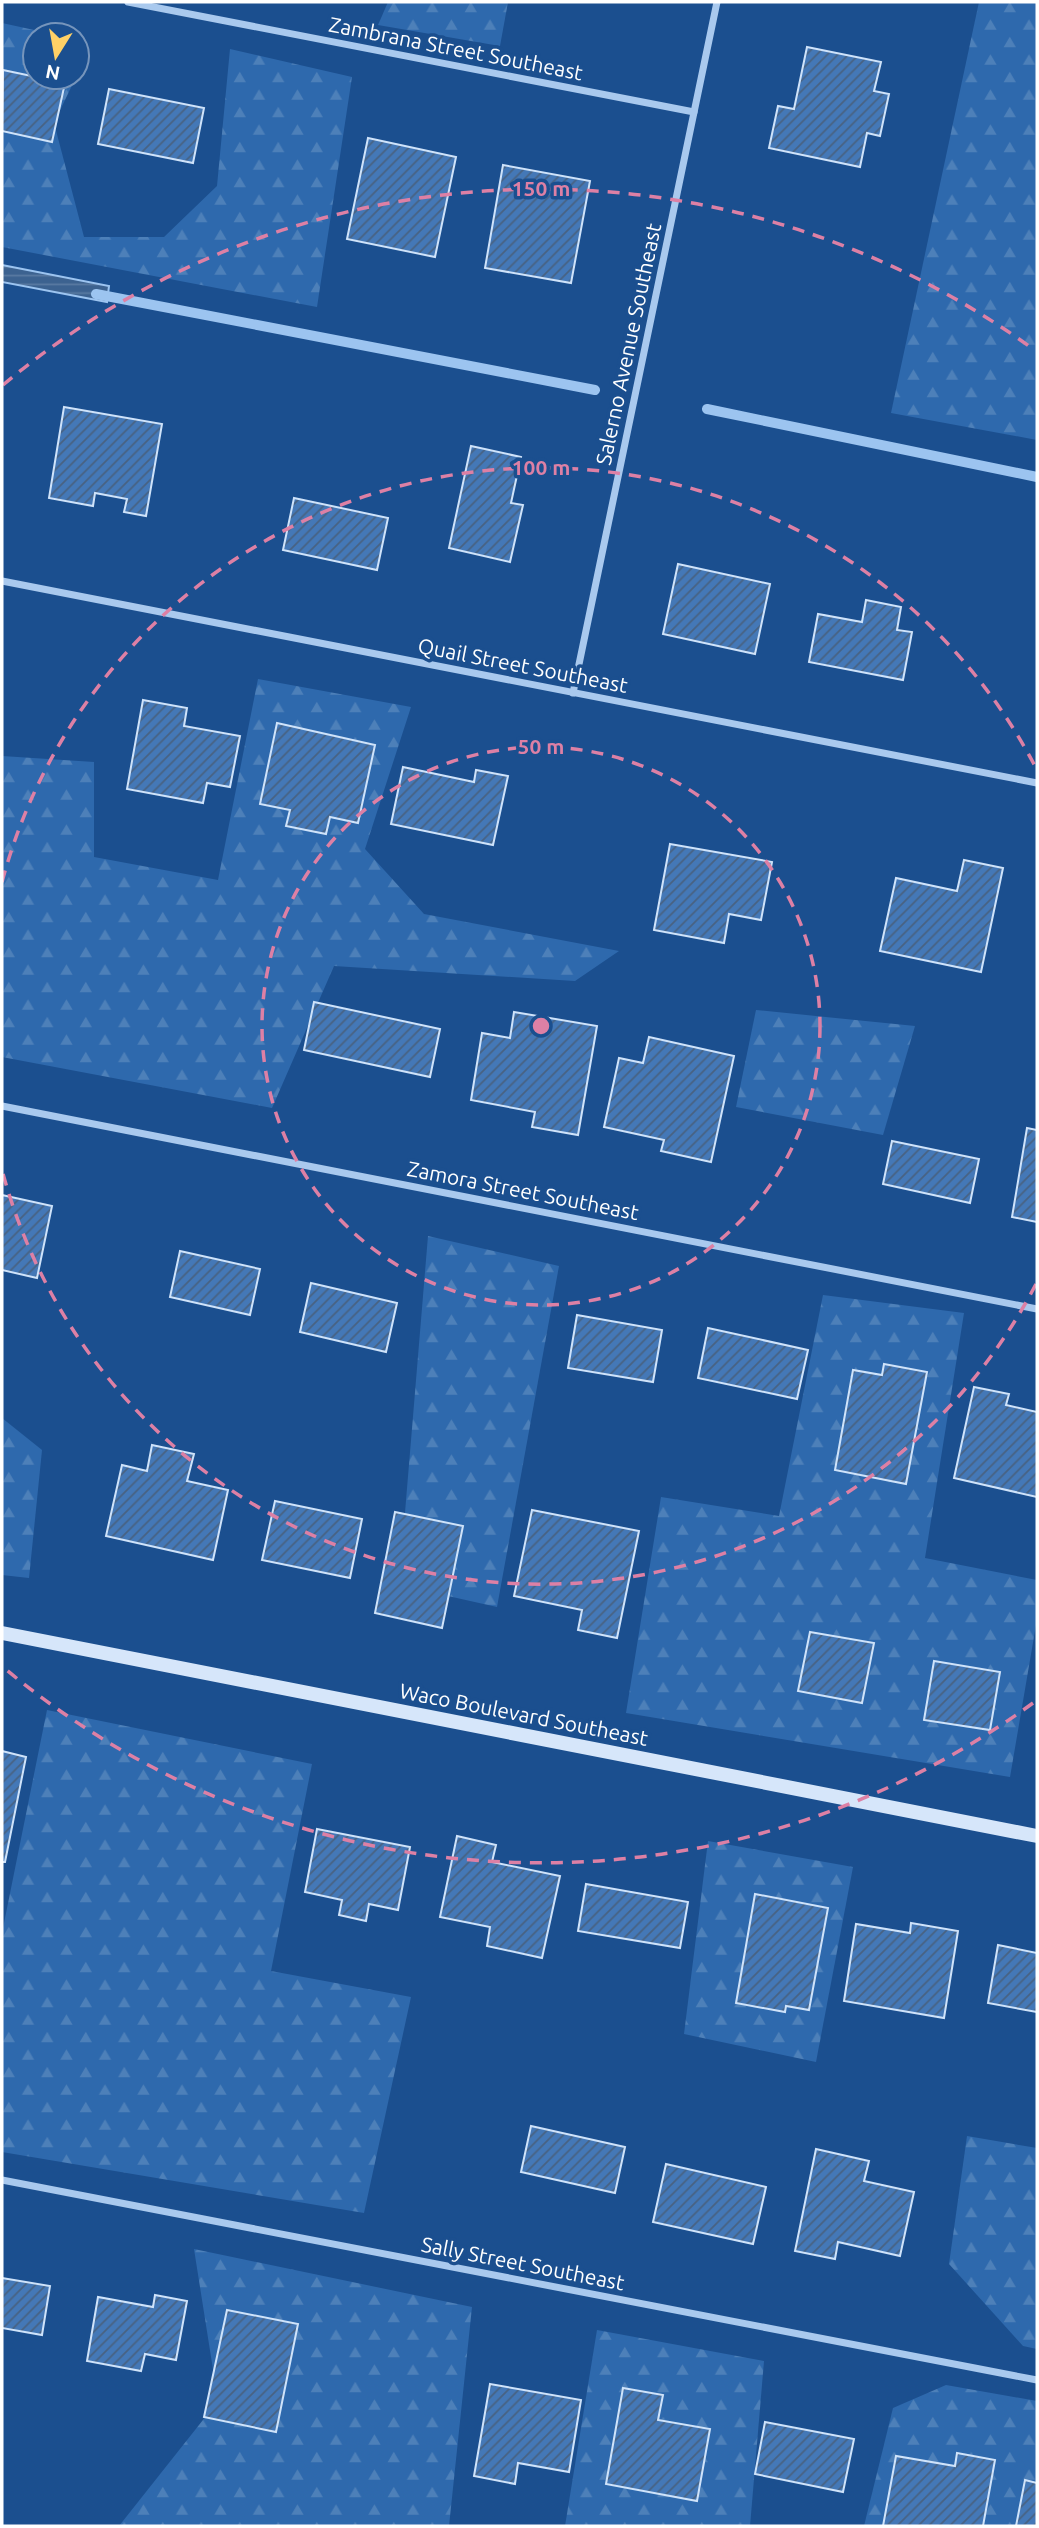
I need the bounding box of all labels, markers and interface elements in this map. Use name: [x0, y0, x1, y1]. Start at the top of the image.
street label: Zambrana Street Southeast: [327, 12, 585, 84]
north arrow: [21, 21, 91, 91]
text: N: [44, 61, 62, 85]
text: 150 m: [512, 176, 570, 200]
street label: Salerno Avenue Southeast: [591, 221, 665, 467]
text: 100 m: [512, 455, 570, 479]
street label: Quail Street Southeast: [416, 633, 630, 697]
text: 50 m: [518, 734, 564, 758]
centre of rings: [529, 1014, 553, 1038]
street label: Zamora Street Southeast: [405, 1156, 641, 1224]
street label: Waco Boulevard Southeast: [398, 1678, 650, 1750]
street label: Sally Street Southeast: [419, 2232, 627, 2294]

